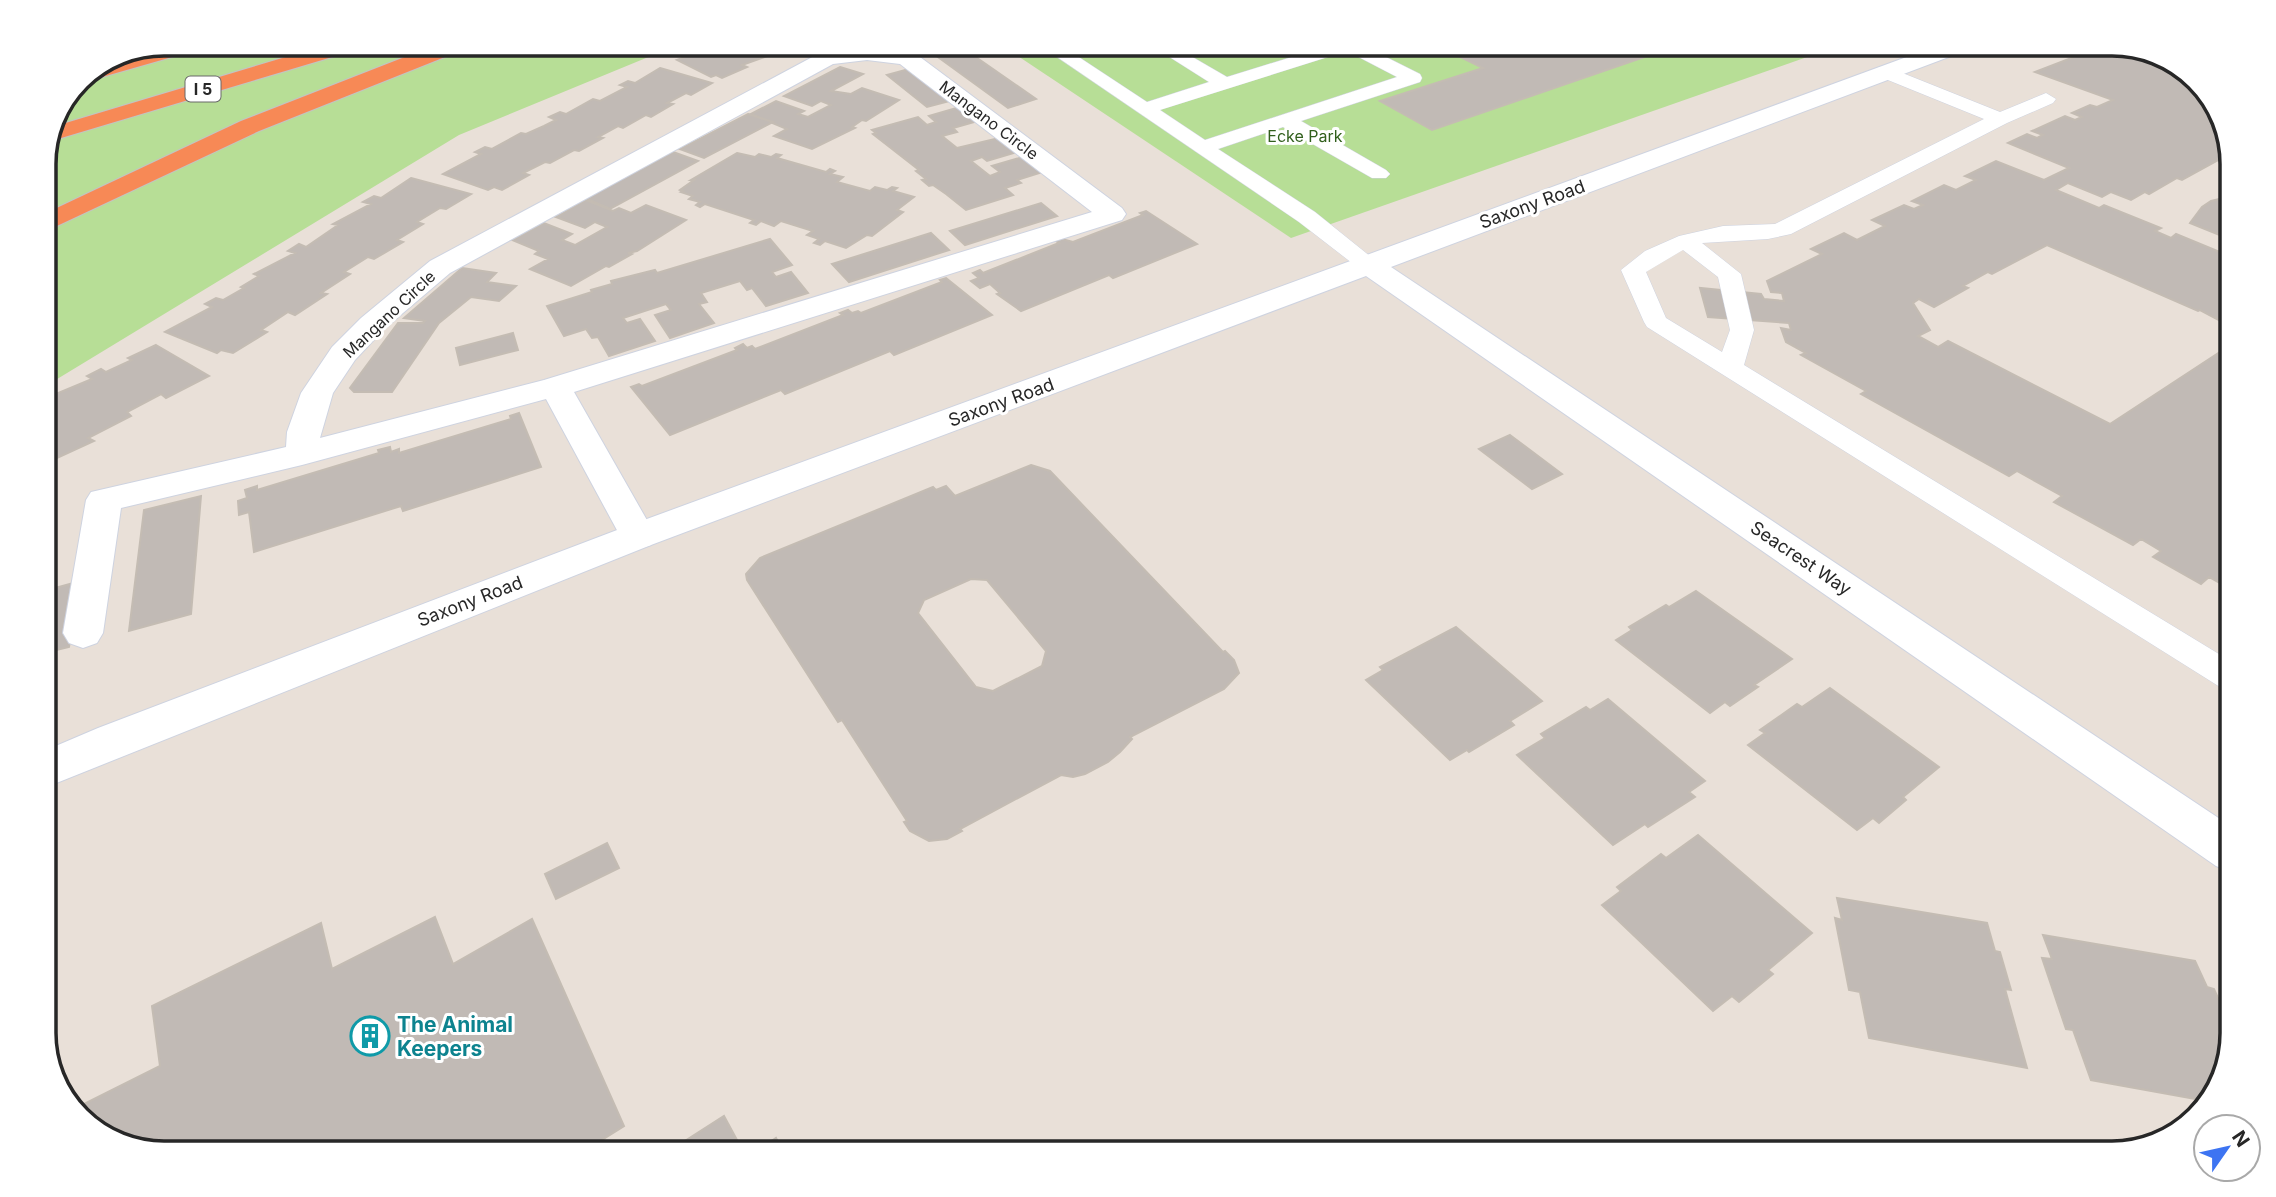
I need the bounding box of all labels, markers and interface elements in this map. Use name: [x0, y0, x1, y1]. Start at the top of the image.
road number: I 5: [186, 76, 220, 102]
street label: Mangano Circle: [936, 76, 1042, 164]
park label: Ecke Park: [1267, 126, 1343, 146]
street label: Saxony Road: [1476, 175, 1588, 233]
street label: Mangano Circle: [339, 266, 439, 362]
street label: Saxony Road: [945, 373, 1057, 431]
street label: Seacrest Way: [1747, 517, 1855, 599]
street label: Saxony Road: [414, 571, 526, 631]
place label: The Animal Keepers: [397, 1012, 513, 1061]
building icon: The Animal Keepers: [349, 1015, 391, 1057]
north arrow: [2192, 1113, 2262, 1183]
text: N: [2227, 1126, 2254, 1151]

